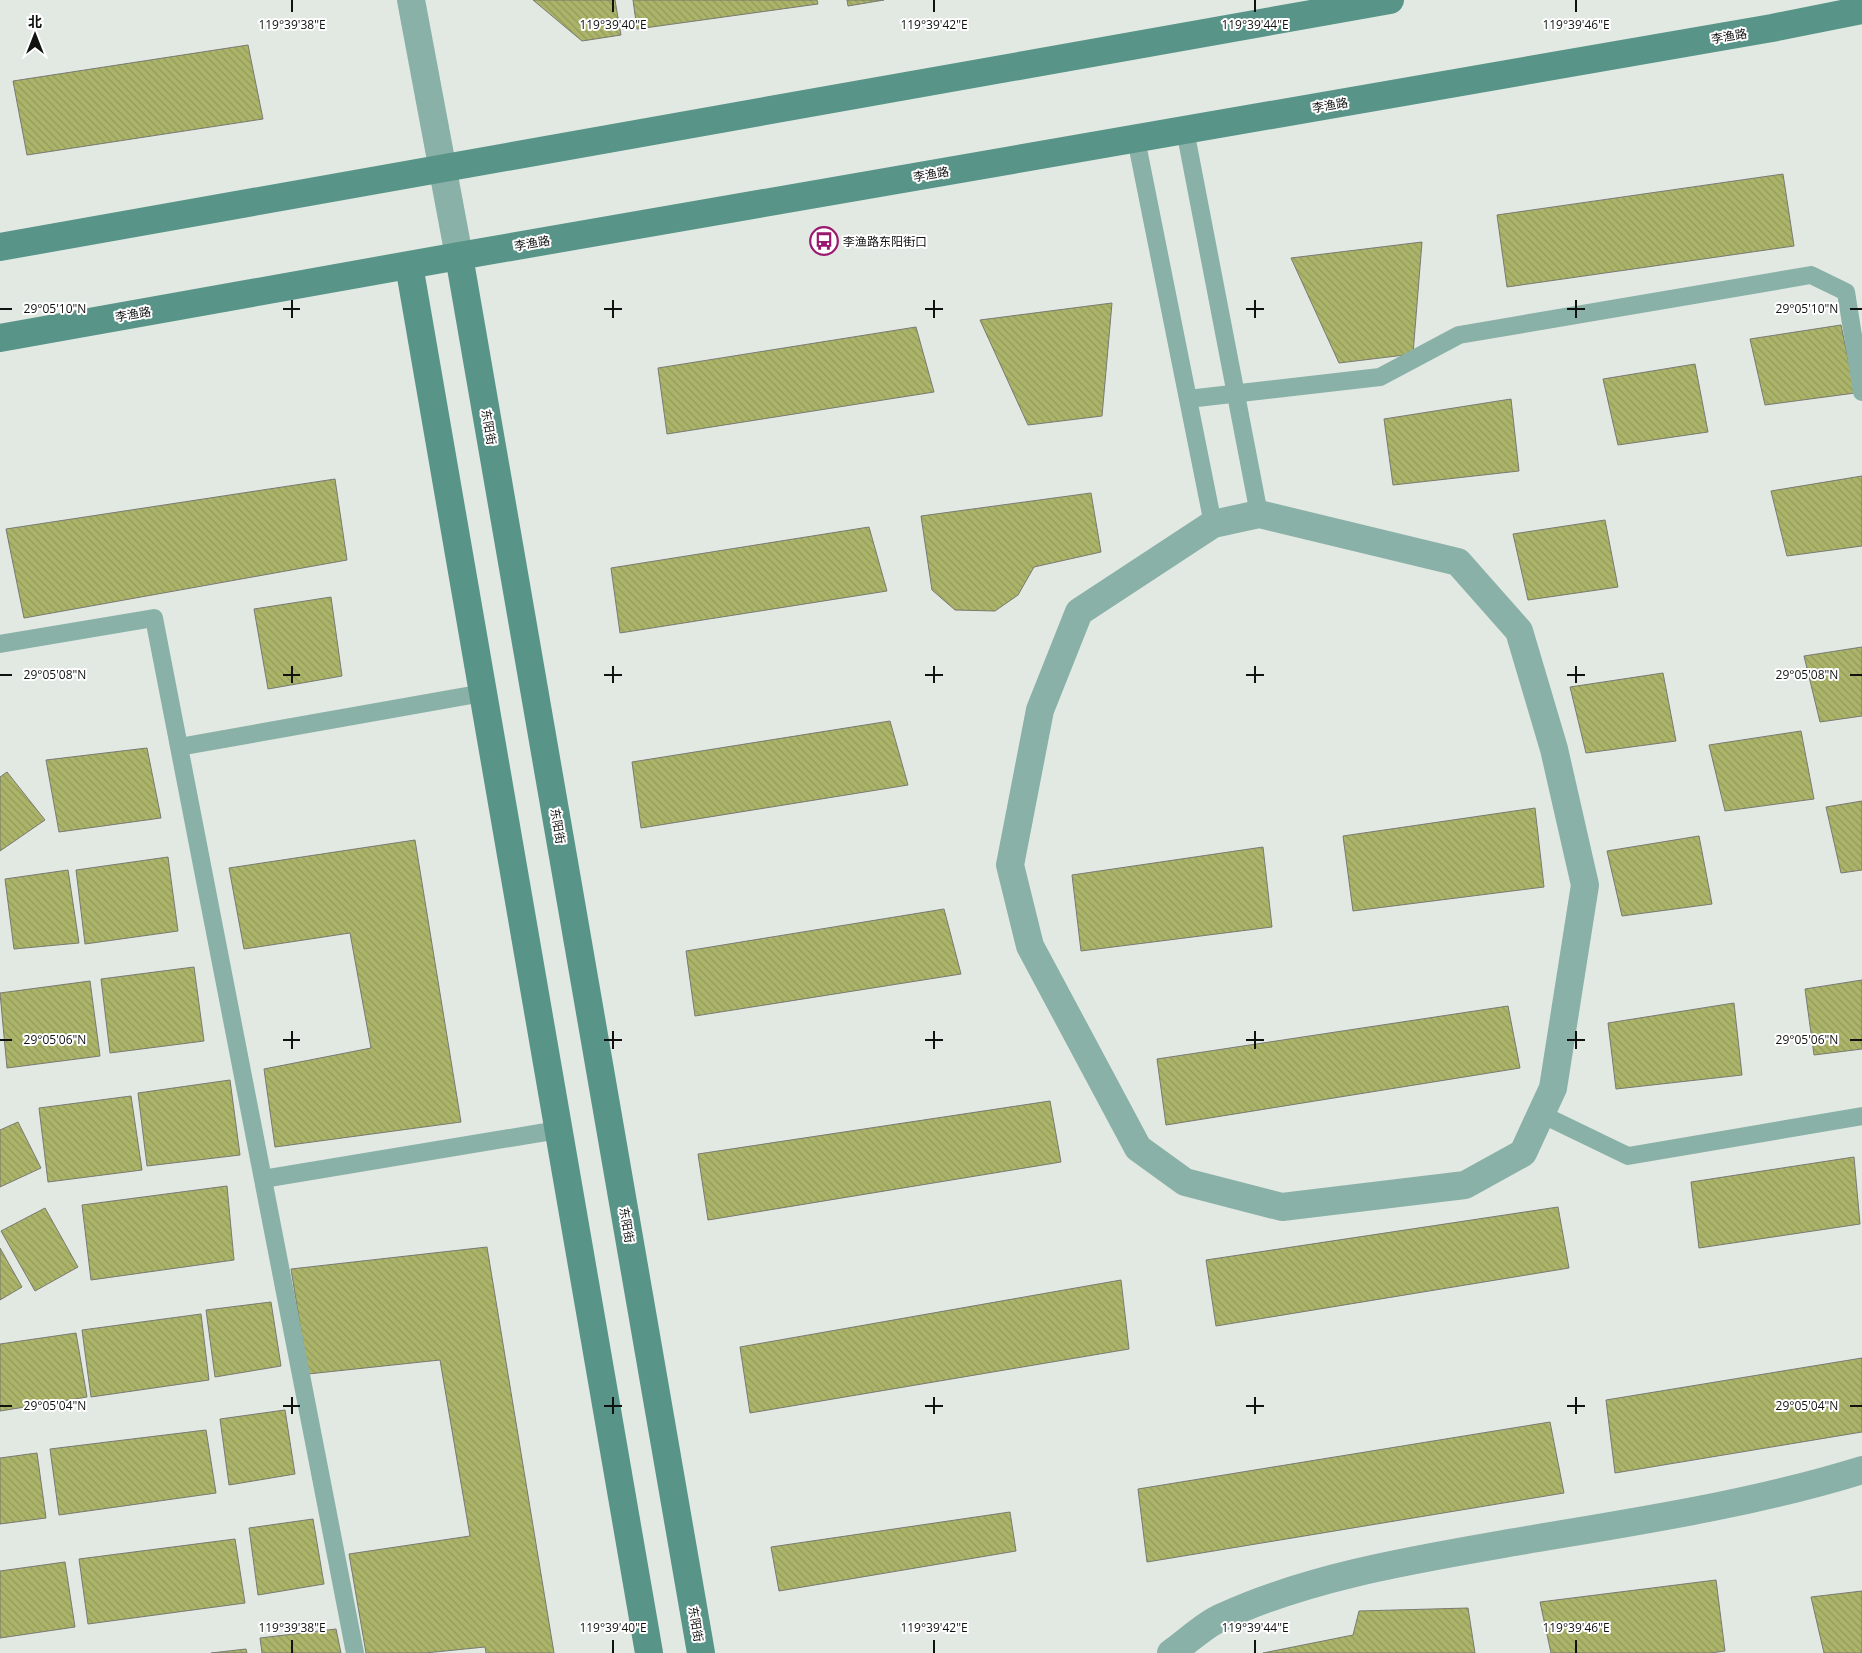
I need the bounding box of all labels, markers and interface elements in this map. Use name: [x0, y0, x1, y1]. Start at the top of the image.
north arrow: [10, 10, 60, 60]
text: 北: [28, 12, 42, 31]
text: 119°39'38"E: [258, 16, 326, 33]
text: 119°39'40"E: [579, 16, 647, 33]
text: 119°39'42"E: [900, 16, 968, 33]
text: 119°39'44"E: [1221, 16, 1289, 33]
text: 119°39'46"E: [1542, 16, 1610, 33]
street label: 李渔路: [1710, 25, 1748, 47]
street label: 李渔路: [1311, 94, 1349, 116]
street label: 李渔路: [912, 163, 950, 185]
bus stop icon: 李渔路东阳街口: [809, 226, 839, 256]
street label: 李渔路: [513, 232, 551, 254]
place label: 李渔路东阳街口: [843, 233, 927, 250]
text: 29°05'10"N: [24, 300, 86, 317]
text: 29°05'10"N: [1776, 300, 1838, 317]
street label: 李渔路: [114, 303, 152, 325]
street label: 东阳街: [478, 408, 500, 446]
text: 29°05'08"N: [24, 666, 86, 683]
text: 29°05'08"N: [1776, 666, 1838, 683]
street label: 东阳街: [547, 807, 569, 845]
text: 29°05'06"N: [24, 1031, 86, 1048]
text: 29°05'06"N: [1776, 1031, 1838, 1048]
street label: 东阳街: [616, 1206, 638, 1244]
text: 29°05'04"N: [24, 1397, 86, 1414]
text: 29°05'04"N: [1776, 1397, 1838, 1414]
street label: 东阳街: [685, 1605, 707, 1643]
text: 119°39'38"E: [258, 1619, 326, 1636]
text: 119°39'40"E: [579, 1619, 647, 1636]
text: 119°39'42"E: [900, 1619, 968, 1636]
text: 119°39'44"E: [1221, 1619, 1289, 1636]
text: 119°39'46"E: [1542, 1619, 1610, 1636]

